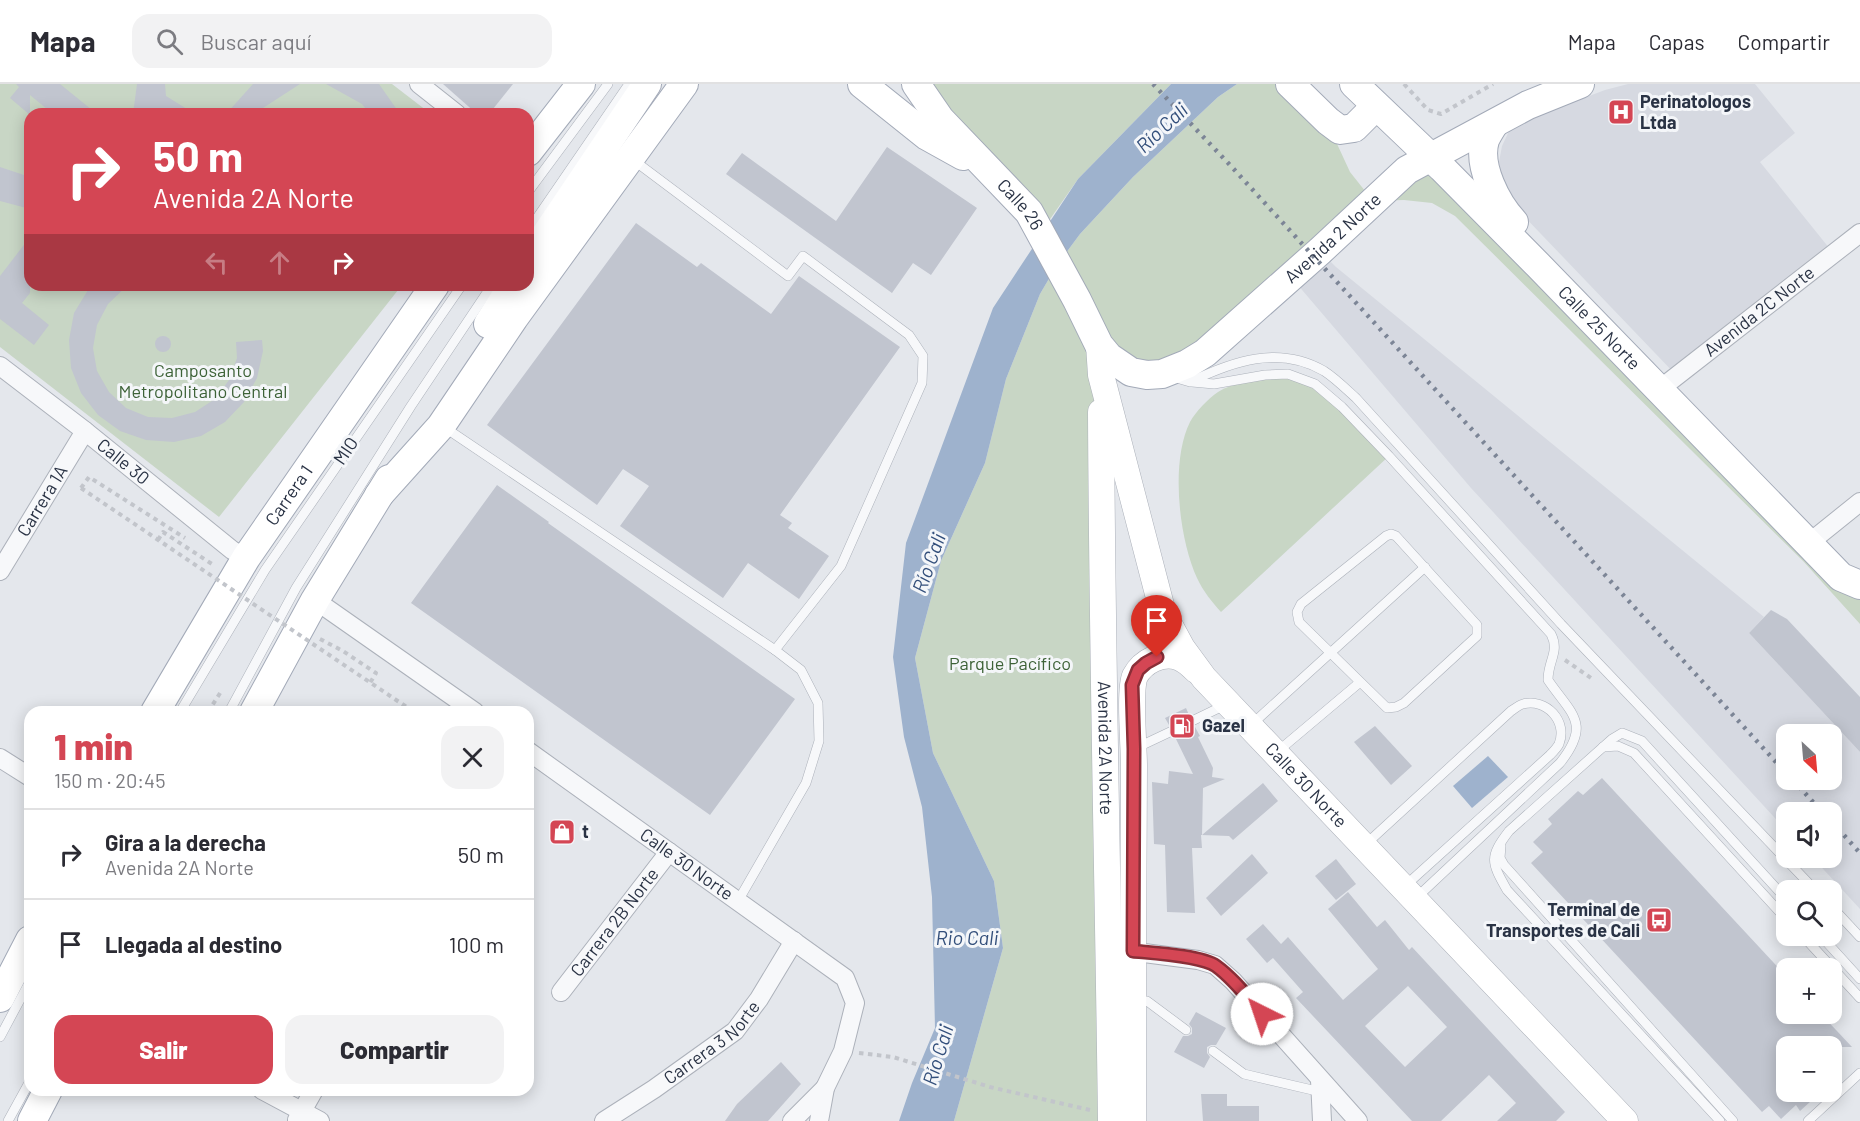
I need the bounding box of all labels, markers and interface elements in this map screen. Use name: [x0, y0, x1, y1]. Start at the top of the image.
search box: [132, 14, 552, 68]
text: Mapa: [30, 24, 96, 58]
icon: search: [153, 25, 186, 58]
text: Buscar aquí: [201, 28, 311, 54]
text: Mapa: [1568, 29, 1616, 54]
text: Capas: [1649, 29, 1705, 54]
text: Compartir: [1738, 29, 1830, 54]
place label: Perinatologos Ltda: [1640, 90, 1751, 133]
water label: Río Cali: [1130, 97, 1192, 157]
hospital icon: Perinatologos Ltda: [1606, 97, 1636, 127]
text: 50 m: [153, 130, 243, 180]
icon: right: [54, 132, 132, 210]
street label: Calle 26: [993, 174, 1049, 234]
text: Avenida 2A Norte: [153, 181, 354, 213]
street label: Avenida 2 Norte: [1280, 188, 1385, 287]
icon: left: [200, 246, 233, 279]
icon: ahead: [263, 246, 296, 279]
icon: right: [326, 246, 359, 279]
street label: Avenida 2C Norte: [1699, 261, 1818, 361]
street label: Calle 25 Norte: [1554, 281, 1646, 374]
park label: Camposanto Metropolitano Central: [119, 359, 287, 402]
street label: MIO: [328, 432, 362, 469]
street label: Calle 30: [93, 433, 154, 489]
street label: Carrera 1: [260, 460, 317, 529]
street label: Carrera 1A: [12, 461, 72, 540]
water label: Río Cali: [906, 529, 950, 596]
pin: [1131, 595, 1182, 657]
icon: arrive: [1140, 604, 1173, 637]
park label: Parque Pacífico: [949, 652, 1071, 674]
street label: Avenida 2A Norte: [1094, 681, 1118, 815]
fuel station icon: Gazel: [1167, 711, 1197, 741]
place label: Gazel: [1202, 714, 1245, 736]
text: 1 min: [54, 724, 133, 767]
north arrow: [1776, 724, 1842, 790]
map controls: [1776, 724, 1842, 1102]
button: close: [441, 726, 504, 789]
street label: Calle 30 Norte: [1261, 737, 1352, 832]
text: 150 m · 20:45: [54, 768, 165, 792]
button: sound: [1776, 802, 1842, 868]
shop icon: t: [547, 817, 577, 847]
place label: t: [582, 820, 589, 842]
street label: Calle 30 Norte: [636, 823, 738, 904]
text: Gira a la derecha: [105, 829, 266, 855]
icon: right: [54, 838, 87, 871]
text: 50 m: [458, 841, 504, 867]
text: Avenida 2A Norte: [105, 855, 254, 879]
street label: Carrera 2B Norte: [565, 863, 663, 980]
button: search: [1776, 880, 1842, 946]
place label: Terminal de Transportes de Cali: [1486, 898, 1640, 941]
bus stop icon: Terminal de Transportes de Cali: [1644, 905, 1674, 935]
water label: Rio Cali: [936, 925, 998, 949]
icon: arrive: [54, 928, 87, 961]
text: Llegada al destino: [105, 931, 282, 957]
text: 100 m: [449, 931, 504, 957]
button: +: [1776, 958, 1842, 1024]
position arrow: [1230, 982, 1294, 1046]
street label: Carrera 3 Norte: [659, 996, 764, 1088]
button: Salir: [54, 1015, 273, 1084]
button: Compartir: [285, 1015, 504, 1084]
water label: Río Cali: [916, 1022, 958, 1088]
button: −: [1776, 1036, 1842, 1102]

